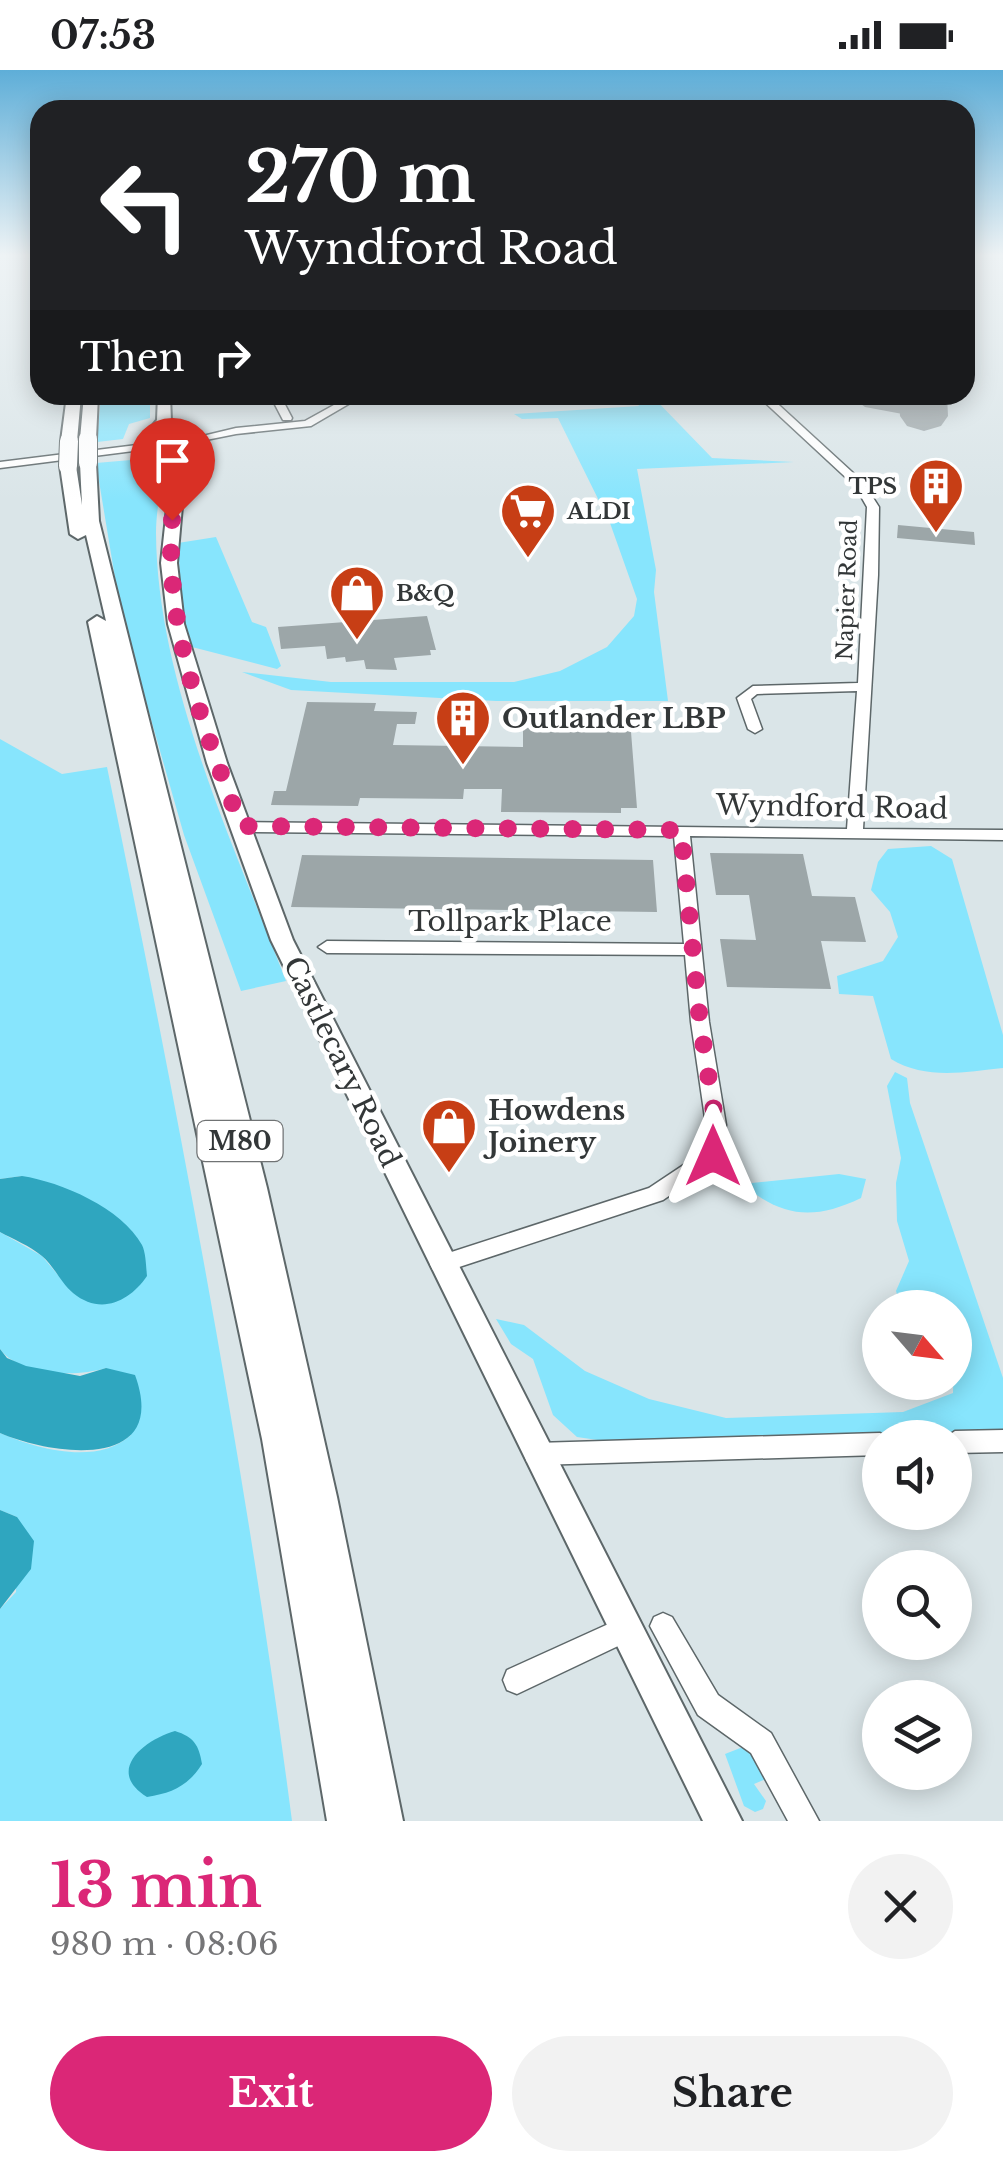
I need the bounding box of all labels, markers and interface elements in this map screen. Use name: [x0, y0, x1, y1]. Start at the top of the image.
text: 07:53: [50, 12, 156, 59]
text: 270 m: [245, 134, 476, 221]
icon: left: [80, 140, 210, 270]
text: Wyndford Road: [245, 220, 618, 276]
icon: right: [205, 330, 260, 385]
text: Then: [80, 334, 185, 381]
pin: [130, 418, 215, 521]
icon: arrive: [145, 433, 200, 488]
building icon: TPS: [906, 456, 966, 535]
place label: TPS: [848, 473, 897, 500]
supermarket icon: ALDI: [498, 481, 558, 560]
place label: ALDI: [566, 498, 631, 525]
street label: Napier Road: [831, 519, 863, 661]
shop icon: B&Q: [327, 563, 387, 642]
place label: B&Q: [396, 580, 454, 607]
building icon: Outlander LBP: [433, 688, 493, 767]
place label: Outlander LBP: [502, 701, 726, 736]
street label: Wyndford Road: [715, 787, 948, 827]
street label: Tollpark Place: [408, 904, 612, 939]
street label: Castlecary Road: [276, 951, 408, 1173]
place label: Howdens Joinery: [483, 1093, 625, 1160]
shop icon: Howdens Joinery: [419, 1096, 479, 1175]
position arrow: [661, 1104, 765, 1208]
road number: M80: [198, 1121, 282, 1161]
north arrow: [862, 1290, 972, 1400]
map controls: [862, 1290, 972, 1790]
button: sound: [862, 1420, 972, 1530]
button: search: [862, 1550, 972, 1660]
button: layers: [862, 1680, 972, 1790]
text: 13 min: [50, 1849, 262, 1923]
button: close: [848, 1854, 953, 1959]
text: 980 m · 08:06: [50, 1924, 279, 1964]
button: Exit: [50, 2036, 492, 2151]
button: Share: [512, 2036, 953, 2151]

